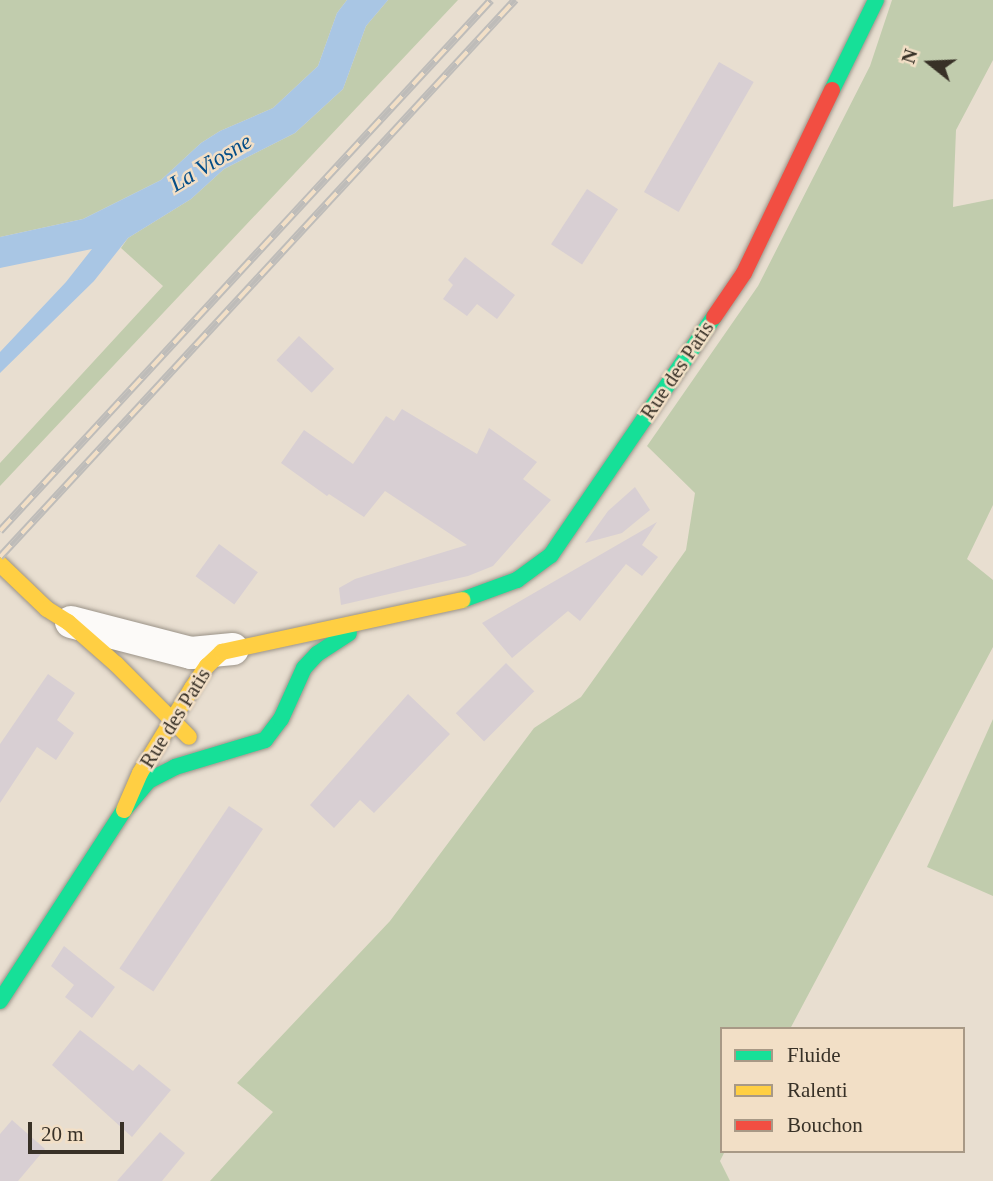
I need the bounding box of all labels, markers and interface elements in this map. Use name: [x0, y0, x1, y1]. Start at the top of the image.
north arrow: [895, 28, 965, 98]
text: N: [897, 47, 922, 66]
water label: La Viosne: [165, 128, 257, 198]
street label: Rue des Patis: [635, 316, 719, 424]
street label: Rue des Patis: [134, 663, 216, 773]
legend: [720, 1027, 965, 1153]
text: Fluide: [787, 1043, 841, 1067]
text: Ralenti: [787, 1078, 848, 1102]
scale bar: [32, 1108, 128, 1152]
text: Bouchon: [787, 1113, 863, 1137]
text: 20 m: [41, 1122, 84, 1146]

